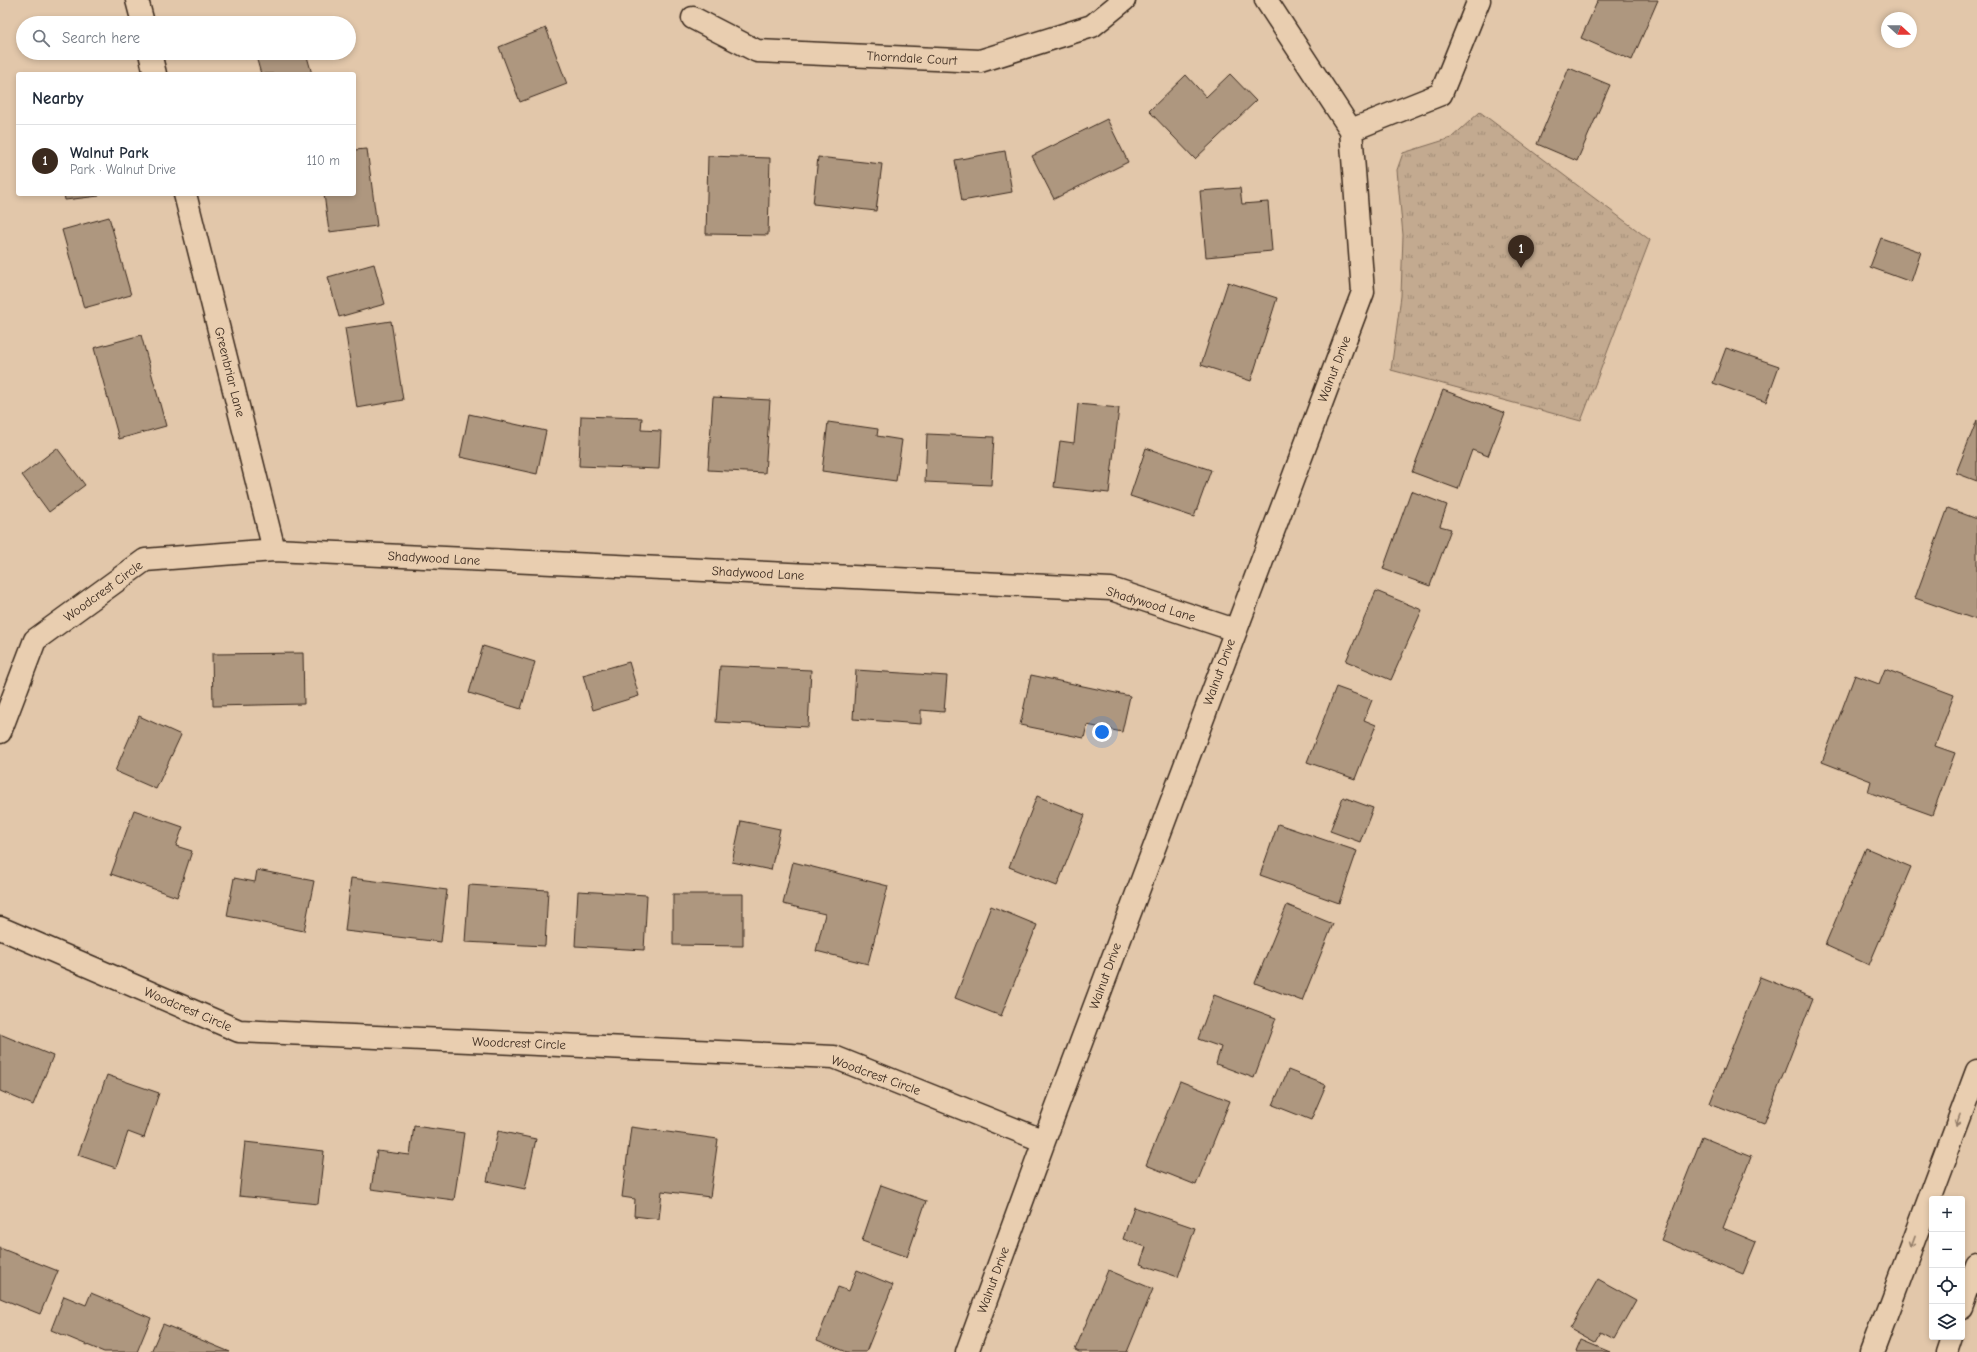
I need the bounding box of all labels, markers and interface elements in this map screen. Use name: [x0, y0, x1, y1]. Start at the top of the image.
north arrow: [1881, 12, 1917, 48]
search box: [16, 16, 356, 60]
icon: search: [30, 27, 52, 49]
text: Search here: [62, 29, 140, 47]
street label: Thorndale Court: [866, 48, 959, 68]
text: Nearby: [32, 89, 83, 108]
text: Walnut Park: [70, 144, 149, 162]
text: 1: [42, 153, 48, 168]
text: 110 m: [307, 153, 340, 168]
text: Park · Walnut Drive: [70, 162, 176, 177]
pin: 1: [1508, 235, 1534, 268]
street label: Greenbriar Lane: [212, 325, 249, 419]
street label: Walnut Drive: [1314, 333, 1354, 404]
street label: Shadywood Lane: [387, 548, 481, 568]
street label: Woodcrest Circle: [61, 557, 146, 625]
street label: Shadywood Lane: [711, 563, 805, 583]
street label: Shadywood Lane: [1104, 583, 1198, 625]
street label: Walnut Drive: [1200, 636, 1238, 707]
your location: [1092, 722, 1112, 742]
street label: Walnut Drive: [1086, 940, 1124, 1011]
street label: Woodcrest Circle: [142, 984, 235, 1034]
street label: Woodcrest Circle: [472, 1034, 567, 1052]
street label: Woodcrest Circle: [829, 1052, 923, 1098]
one-way arrow: [1954, 1114, 1962, 1126]
map controls: [1929, 1196, 1965, 1340]
button: +: [1929, 1196, 1965, 1232]
button: −: [1929, 1232, 1965, 1268]
one-way arrow: [1908, 1236, 1916, 1248]
street label: Walnut Drive: [974, 1244, 1012, 1315]
button: locate: [1929, 1268, 1965, 1304]
button: layers: [1929, 1304, 1965, 1340]

